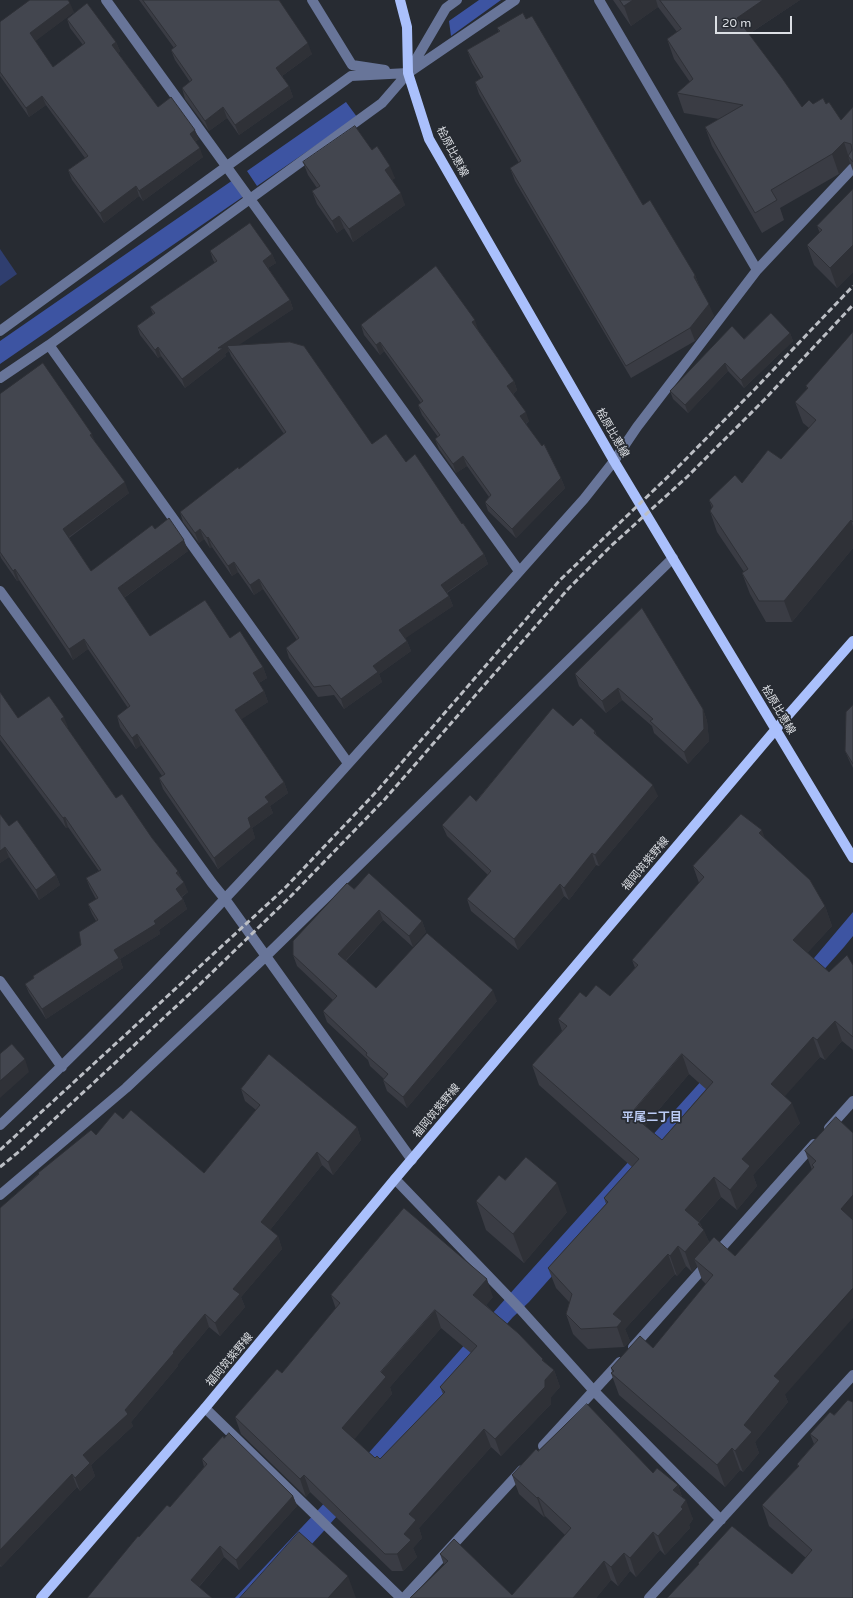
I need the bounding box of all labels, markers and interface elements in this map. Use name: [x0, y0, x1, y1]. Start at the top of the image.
scale bar: [717, 8, 794, 34]
text: 20 m: [722, 16, 751, 30]
street label: 桧原比恵線: [433, 125, 471, 179]
street label: 桧原比恵線: [593, 406, 631, 460]
street label: 桧原比恵線: [758, 683, 798, 737]
street label: 福岡筑紫野線: [620, 834, 672, 894]
street label: 福岡筑紫野線: [411, 1081, 463, 1141]
district label: 平尾二丁目: [622, 1111, 682, 1125]
street label: 福岡筑紫野線: [204, 1330, 256, 1390]

